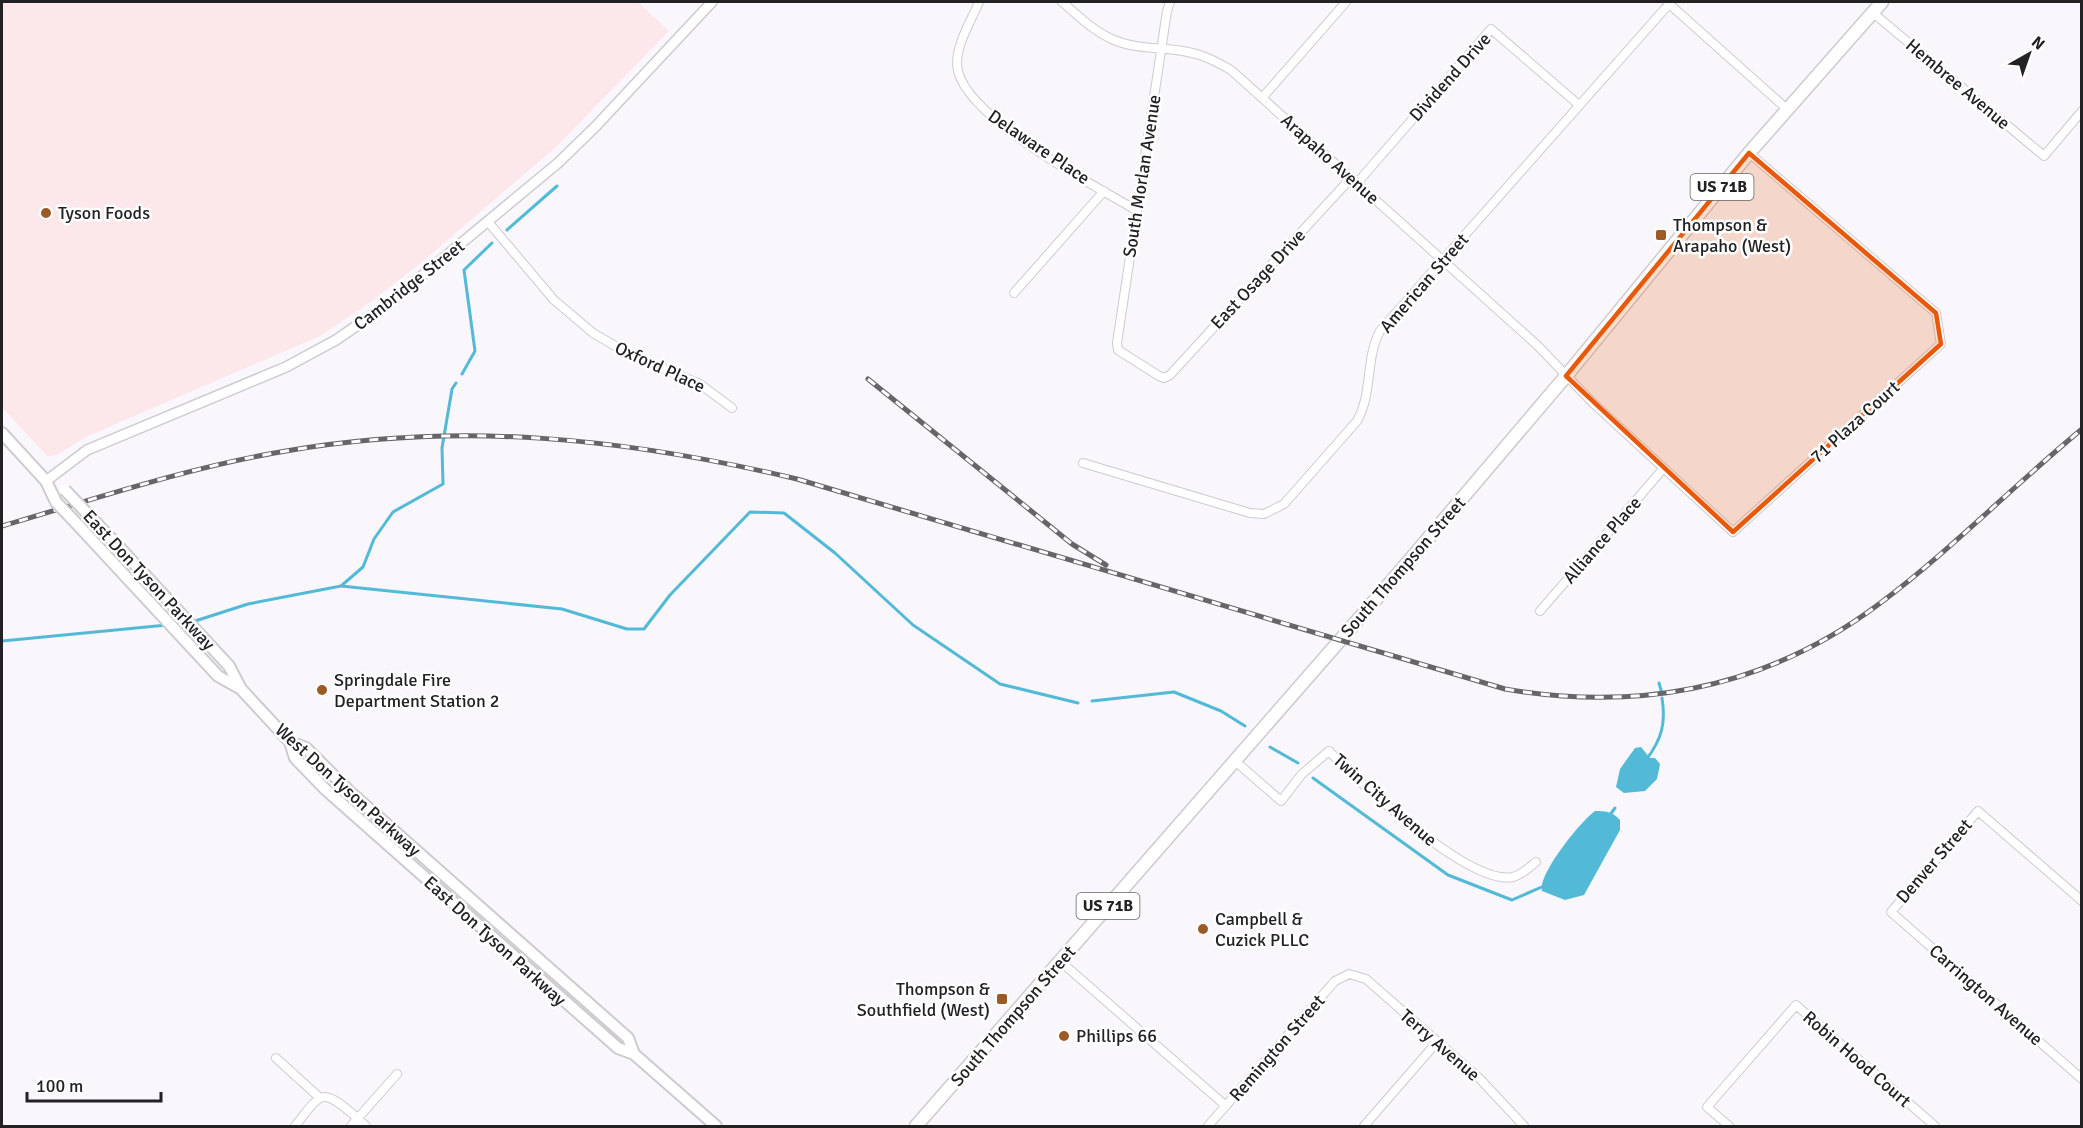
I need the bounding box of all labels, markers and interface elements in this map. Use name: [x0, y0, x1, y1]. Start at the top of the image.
north arrow: [1999, 24, 2059, 84]
street label: Dividend Drive: [1405, 28, 1495, 126]
text: N: [2027, 32, 2049, 55]
street label: Hembree Avenue: [1901, 34, 2015, 134]
street label: South Morlan Avenue: [1118, 93, 1166, 259]
street label: Delaware Place: [984, 105, 1094, 189]
street label: Arapaho Avenue: [1276, 109, 1384, 209]
road number: US 71B: [1690, 174, 1754, 200]
place label: Tyson Foods: [58, 202, 150, 224]
marker: Tyson Foods: [39, 206, 53, 220]
place label: Thompson & Arapaho (West): [1673, 214, 1791, 257]
street label: East Osage Drive: [1206, 224, 1310, 334]
marker: Thompson & Arapaho (West): [1654, 228, 1668, 242]
street label: American Street: [1375, 229, 1473, 337]
street label: Cambridge Street: [349, 235, 469, 335]
street label: Oxford Place: [611, 336, 709, 398]
street label: 71 Plaza Court: [1806, 376, 1904, 468]
street label: South Thompson Street: [1336, 492, 1470, 642]
street label: Alliance Place: [1558, 492, 1646, 588]
street label: East Don Tyson Parkway: [78, 505, 220, 655]
place label: Springdale Fire Department Station 2: [334, 669, 499, 712]
marker: Springdale Fire Department Station 2: [315, 683, 329, 697]
street label: West Don Tyson Parkway: [271, 719, 426, 862]
street label: Twin City Avenue: [1329, 749, 1441, 851]
street label: Denver Street: [1891, 814, 1977, 908]
street label: East Don Tyson Parkway: [419, 871, 571, 1011]
road number: US 71B: [1076, 893, 1140, 919]
place label: Campbell & Cuzick PLLC: [1215, 908, 1309, 951]
marker: Campbell & Cuzick PLLC: [1196, 922, 1210, 936]
street label: Carrington Avenue: [1925, 940, 2047, 1050]
street label: South Thompson Street: [946, 941, 1080, 1091]
place label: Thompson & Southfield (West): [857, 978, 990, 1021]
street label: Remington Street: [1225, 990, 1329, 1106]
marker: Thompson & Southfield (West): [995, 992, 1009, 1006]
street label: Terry Avenue: [1396, 1004, 1484, 1086]
street label: Robin Hood Court: [1799, 1006, 1915, 1112]
place label: Phillips 66: [1076, 1025, 1157, 1047]
marker: Phillips 66: [1057, 1029, 1071, 1043]
scale bar: [27, 1065, 160, 1103]
text: 100 m: [36, 1075, 83, 1097]

